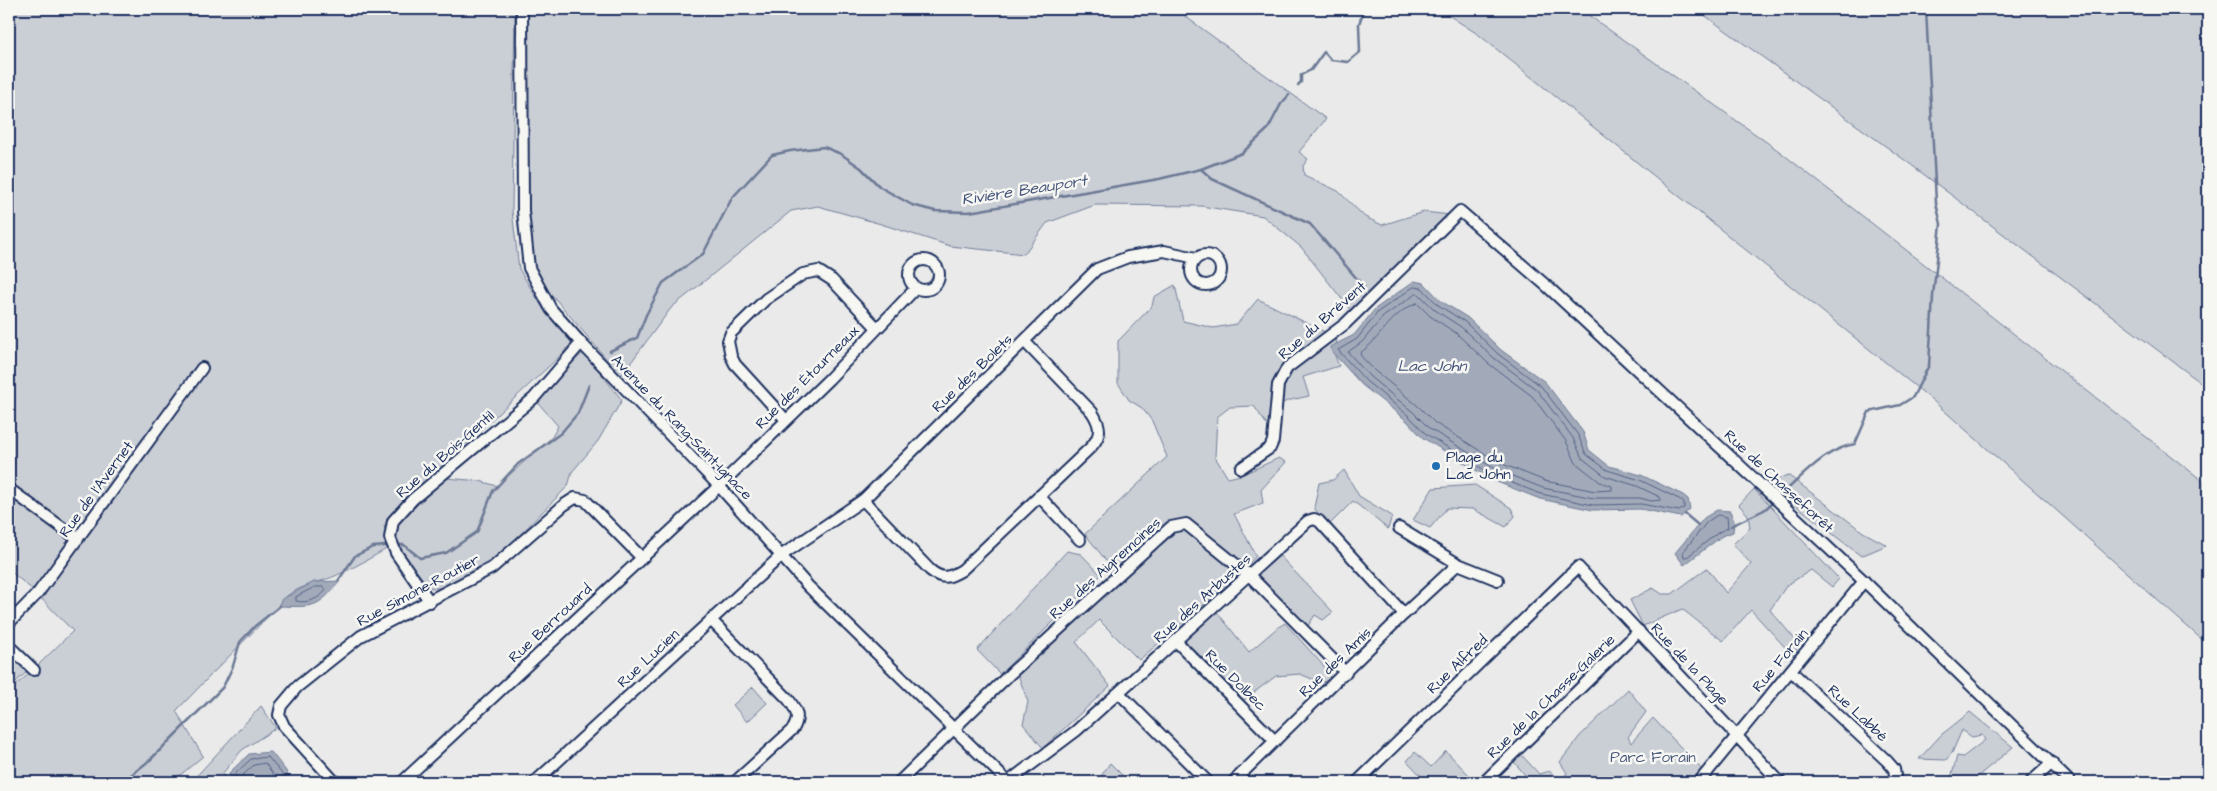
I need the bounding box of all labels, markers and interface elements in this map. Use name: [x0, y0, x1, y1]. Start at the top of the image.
water label: Rivière Beauport: [960, 169, 1090, 211]
street label: Rue du Brévent: [1274, 276, 1371, 364]
street label: Rue des Étourneaux: [751, 320, 865, 434]
street label: Rue des Bolets: [927, 329, 1018, 417]
street label: Avenue du Rang-Saint-Ignace: [606, 350, 757, 505]
water label: Lac John: [1397, 355, 1469, 377]
street label: Rue du Bois-Gentil: [392, 406, 499, 503]
street label: Rue de Chasseforêt: [1719, 425, 1838, 538]
street label: Rue de l'Avernet: [54, 437, 139, 542]
place label: Plage du Lac John: [1446, 447, 1511, 485]
marker: Plage du Lac John: [1430, 460, 1442, 472]
street label: Rue des Aigremoines: [1045, 512, 1167, 625]
street label: Rue des Arbustes: [1149, 548, 1256, 648]
street label: Rue Simone-Routier: [353, 549, 483, 632]
street label: Rue Berrouard: [504, 579, 597, 668]
street label: Rue de la Plage: [1645, 619, 1733, 711]
street label: Rue des Amis: [1295, 622, 1376, 702]
street label: Rue Lucien: [613, 624, 684, 693]
street label: Rue Forain: [1748, 624, 1813, 697]
street label: Rue de la Chasse-Galerie: [1483, 629, 1620, 763]
street label: Rue Alfred: [1422, 630, 1493, 699]
street label: Rue Dolbec: [1200, 645, 1271, 716]
street label: Rue Labbé: [1823, 680, 1892, 747]
park label: Parc Forain: [1610, 747, 1696, 768]

